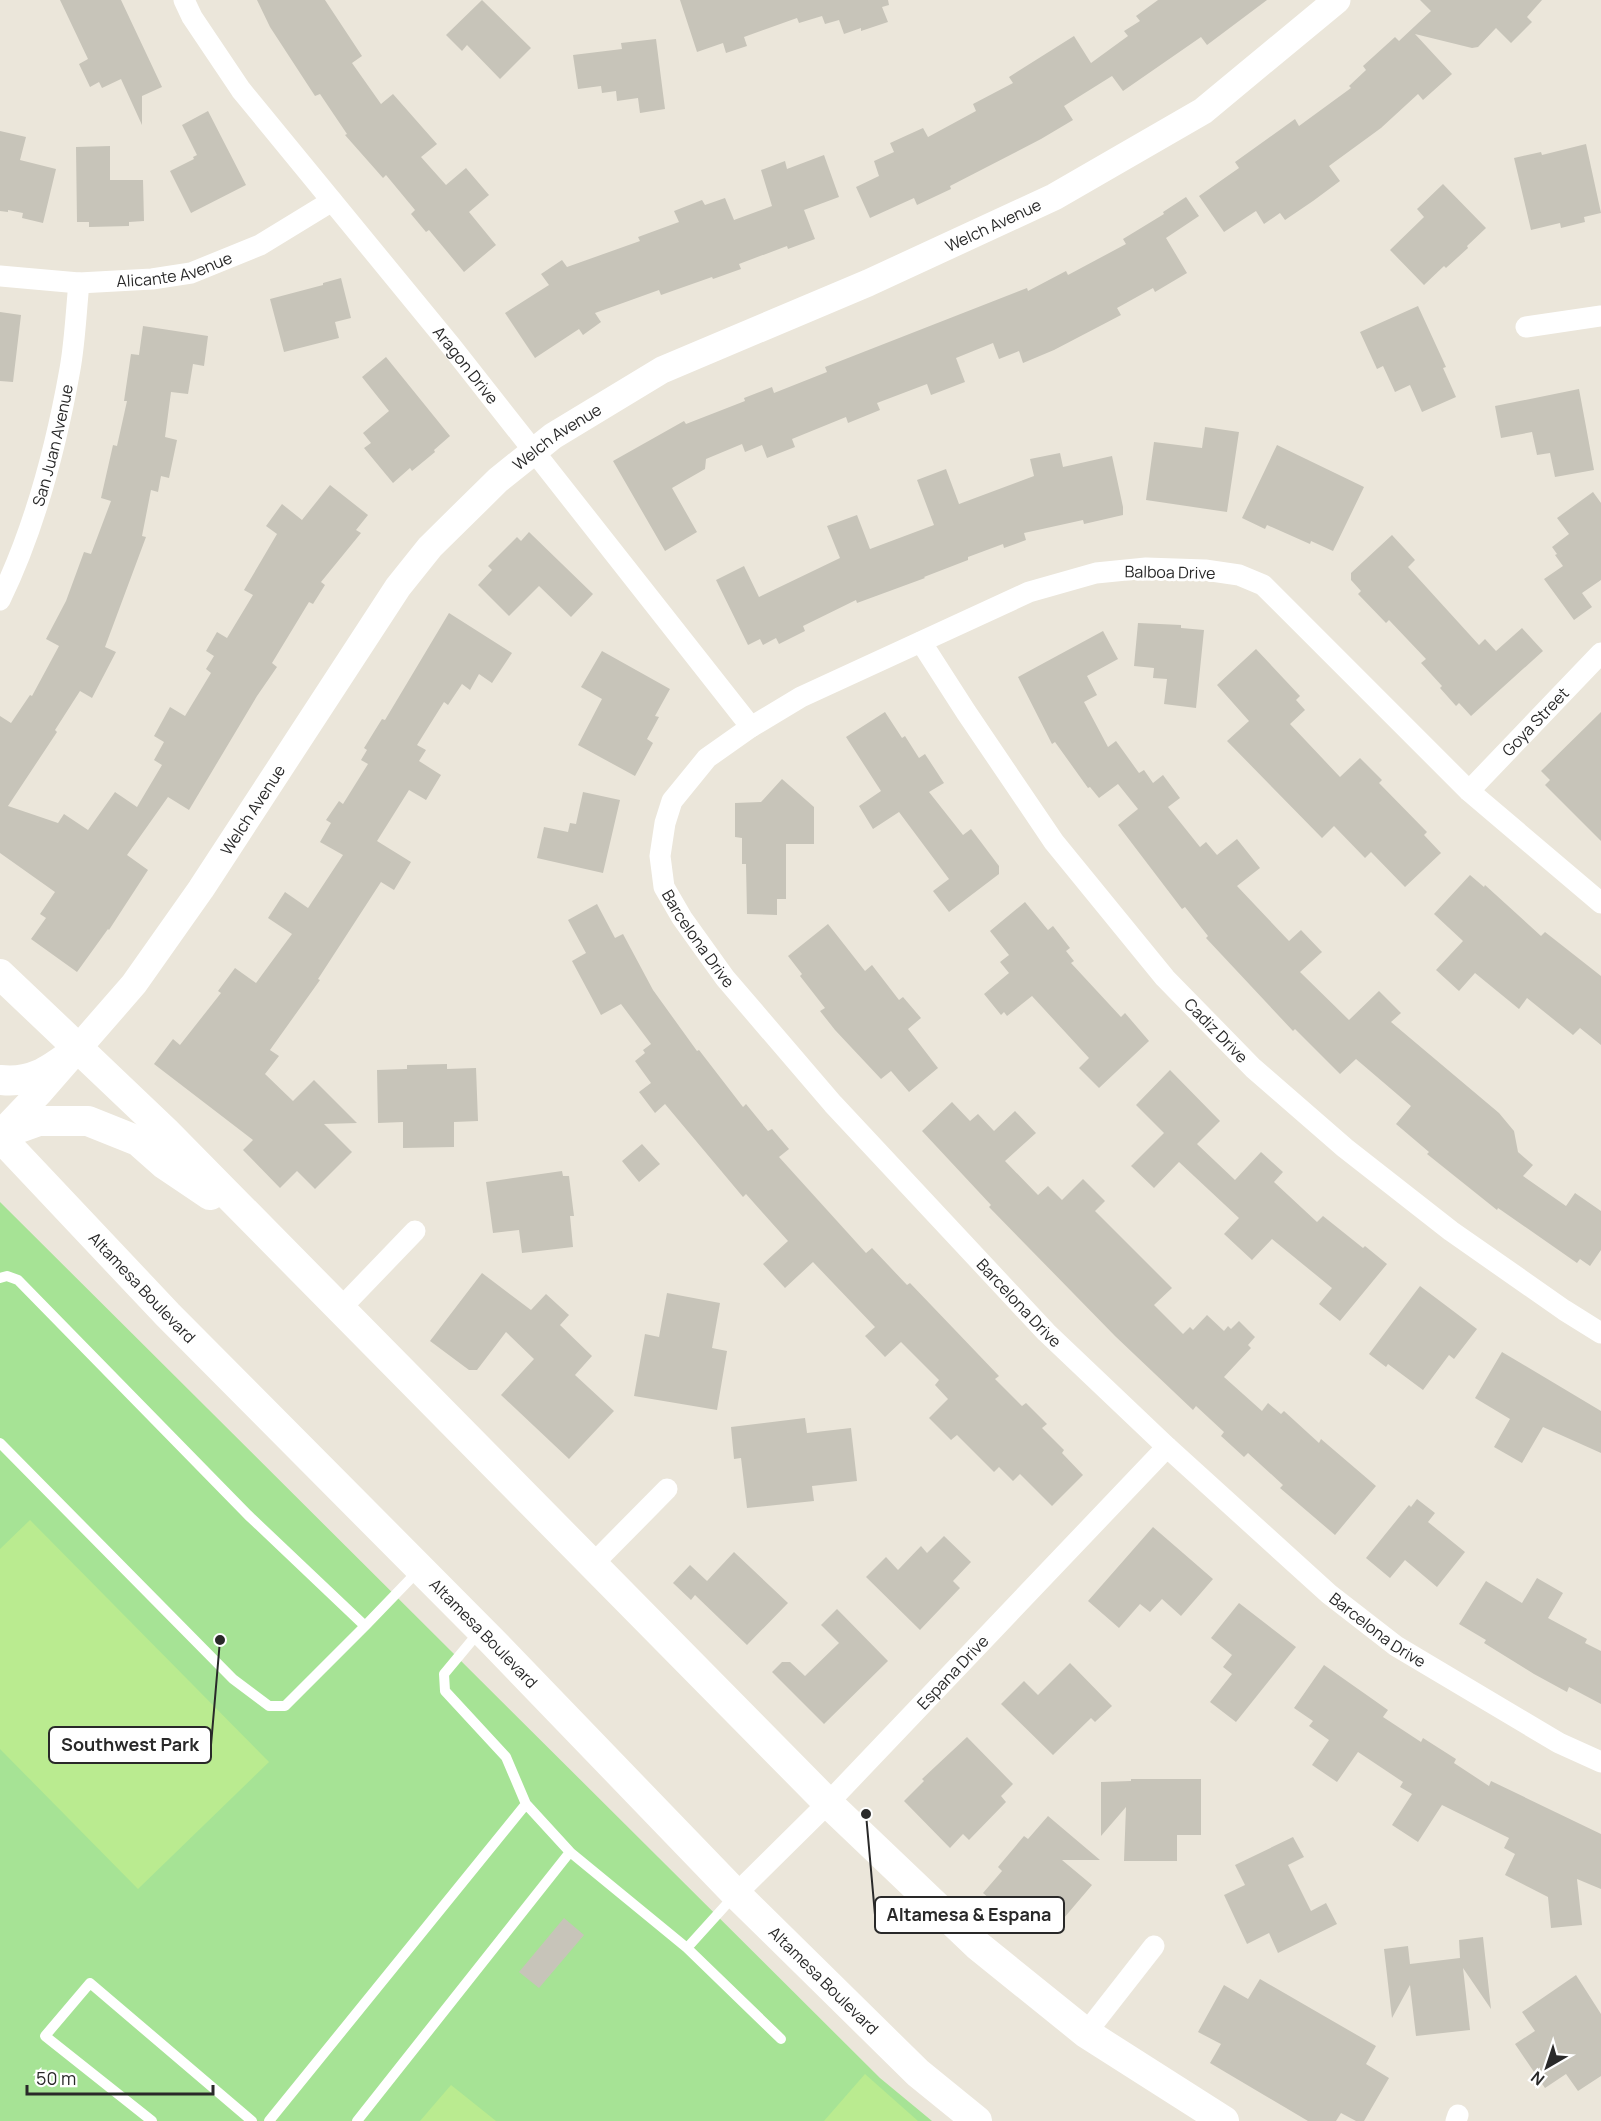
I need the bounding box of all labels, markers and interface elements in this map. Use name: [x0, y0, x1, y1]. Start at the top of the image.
street label: Welch Avenue: [942, 193, 1045, 257]
street label: Alicante Avenue: [116, 247, 235, 292]
street label: Aragon Drive: [428, 322, 504, 409]
street label: San Juan Avenue: [27, 382, 78, 509]
street label: Welch Avenue: [508, 398, 605, 475]
street label: Balboa Drive: [1124, 560, 1216, 584]
street label: Goya Street: [1497, 682, 1574, 761]
street label: Welch Avenue: [215, 760, 290, 859]
street label: Barcelona Drive: [657, 886, 740, 992]
street label: Cadiz Drive: [1179, 993, 1253, 1068]
street label: Altamesa Boulevard: [84, 1227, 201, 1348]
street label: Barcelona Drive: [972, 1254, 1066, 1352]
street label: Altamesa Boulevard: [425, 1573, 543, 1693]
street label: Barcelona Drive: [1325, 1587, 1430, 1672]
street label: Espana Drive: [912, 1630, 993, 1714]
callout: Southwest Park: [49, 1727, 211, 1763]
text: Southwest Park: [61, 1732, 200, 1756]
callout: Altamesa & Espana: [875, 1897, 1064, 1933]
text: Altamesa & Espana: [887, 1902, 1051, 1926]
street label: Altamesa Boulevard: [764, 1921, 883, 2039]
north arrow: [1517, 2037, 1577, 2097]
scale bar: [27, 2058, 213, 2096]
text: 50 m: [36, 2066, 76, 2090]
text: N: [1526, 2066, 1549, 2091]

